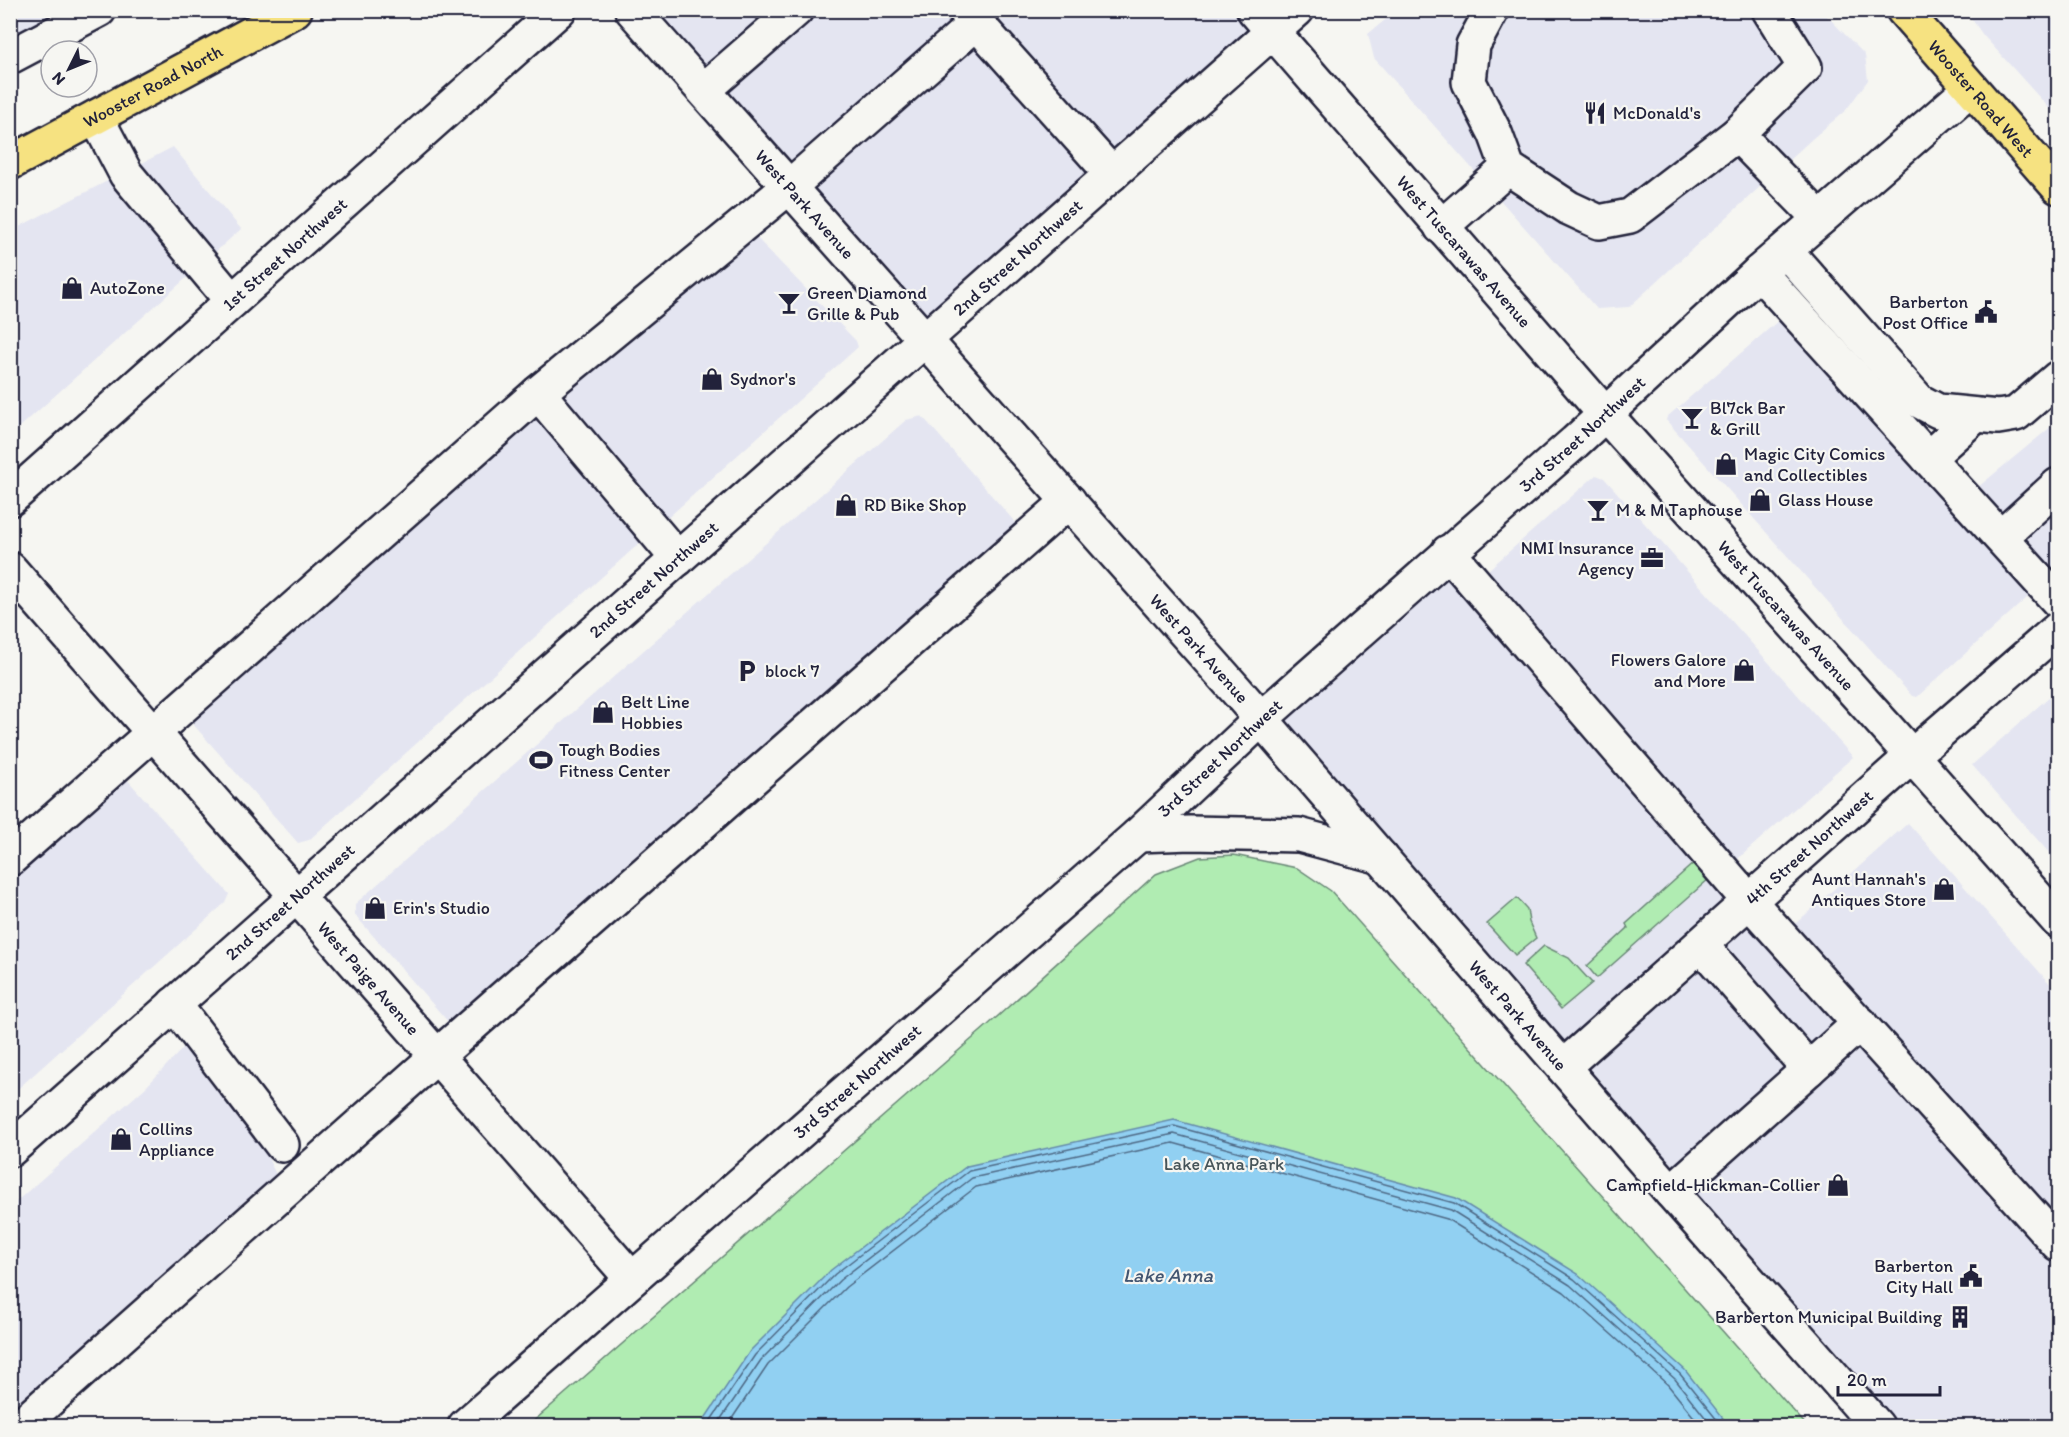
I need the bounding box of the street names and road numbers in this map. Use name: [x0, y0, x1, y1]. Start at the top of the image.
street label: Wooster Road West: [1923, 35, 2038, 162]
street label: Wooster Road North: [79, 40, 227, 133]
street label: West Park Avenue: [750, 145, 859, 264]
street label: West Tuscarawas Avenue: [1392, 171, 1536, 332]
street label: 1st Street Northwest: [218, 193, 352, 315]
street label: 2nd Street Northwest: [948, 194, 1087, 321]
street label: 3rd Street Northwest: [1515, 371, 1650, 497]
street label: 2nd Street Northwest: [585, 517, 723, 643]
street label: West Tuscarawas Avenue: [1713, 536, 1859, 695]
street label: West Park Avenue: [1145, 589, 1254, 708]
street label: 3rd Street Northwest: [1153, 694, 1287, 822]
street label: 4th Street Northwest: [1741, 785, 1878, 910]
street label: 2nd Street Northwest: [221, 839, 359, 965]
street label: West Paige Avenue: [313, 917, 424, 1040]
street label: West Park Avenue: [1464, 956, 1572, 1075]
street label: 3rd Street Northwest: [789, 1019, 926, 1144]

